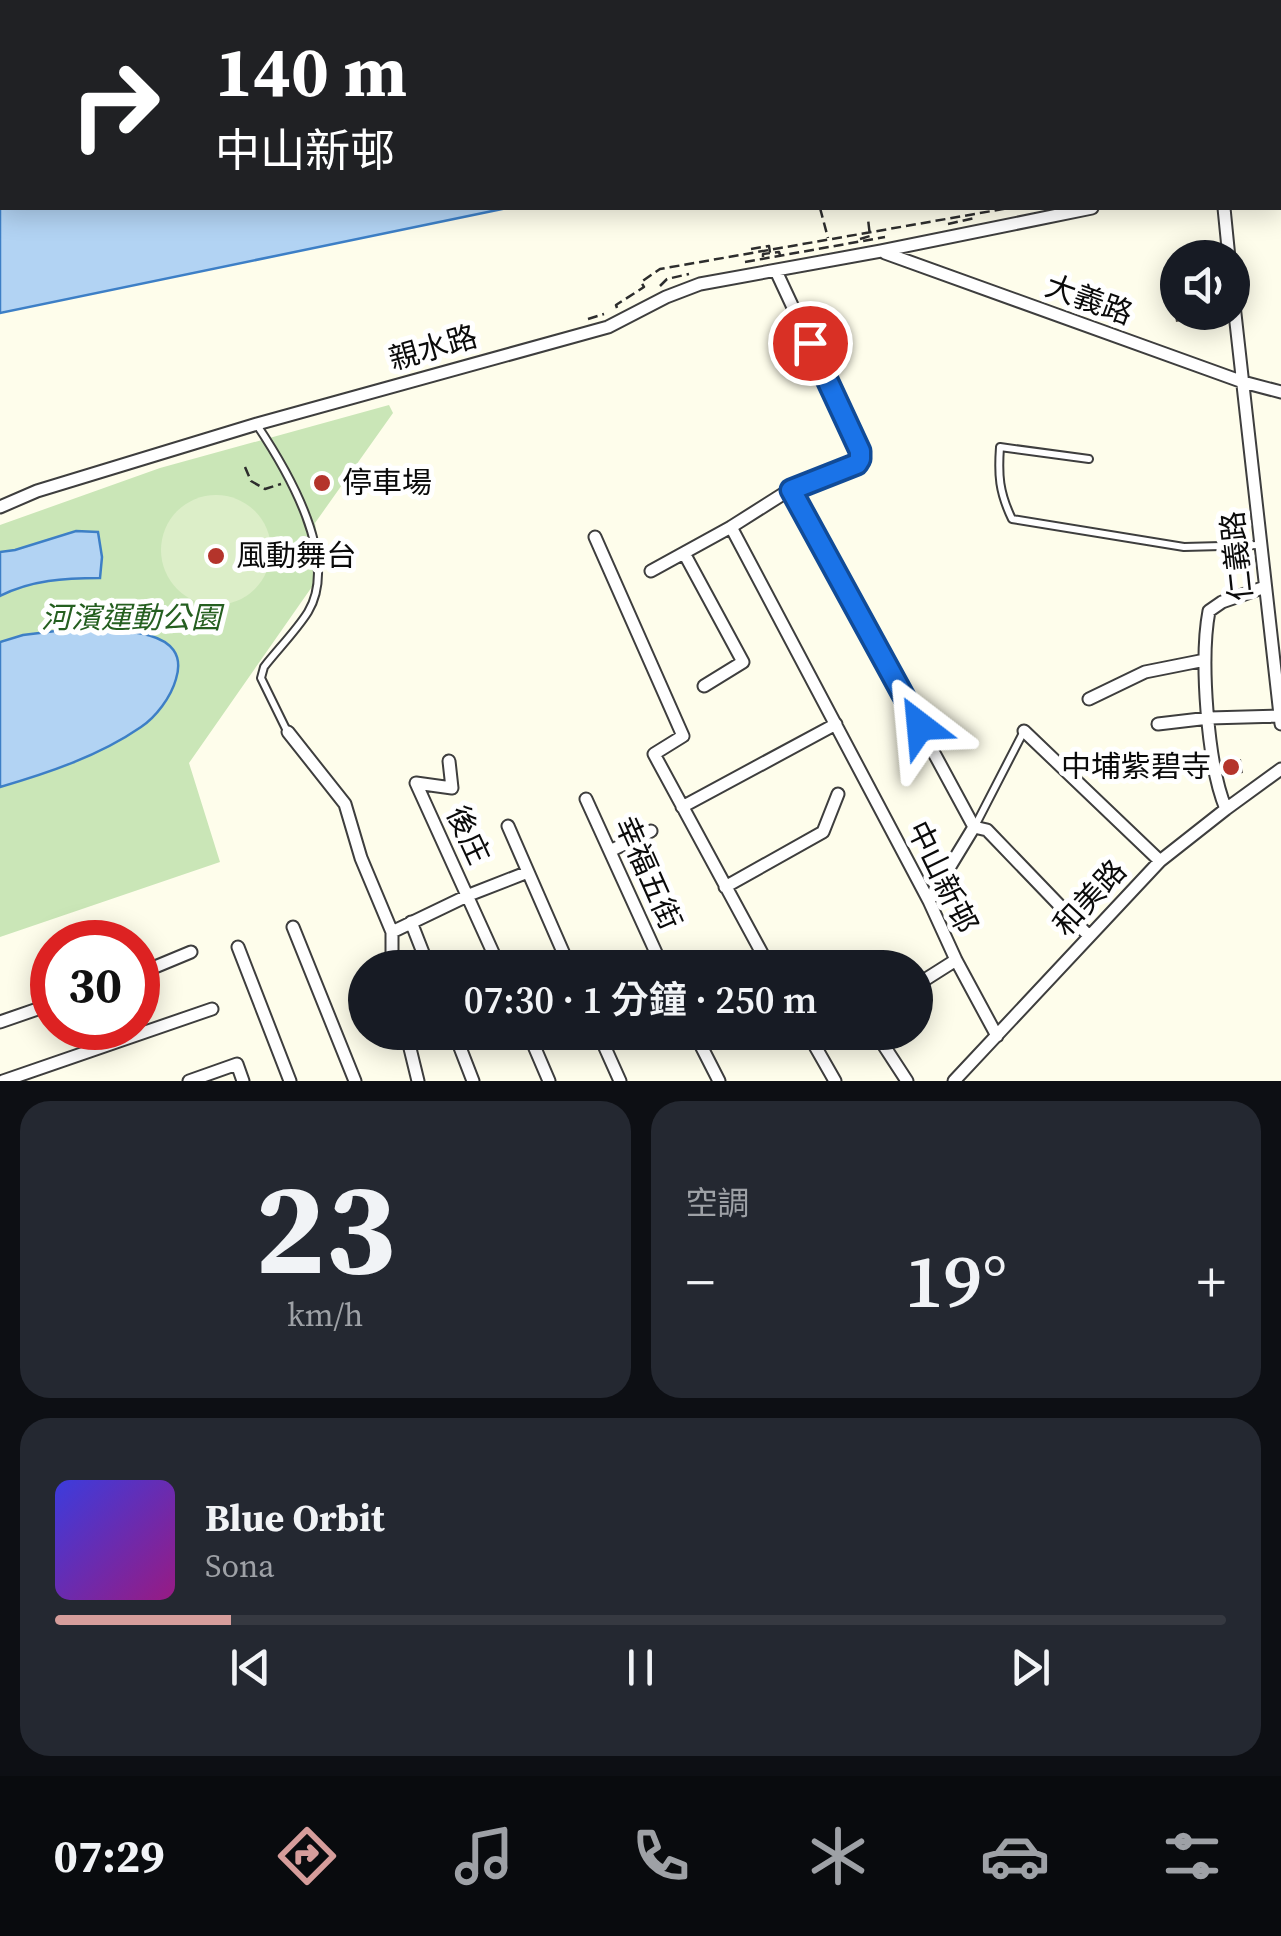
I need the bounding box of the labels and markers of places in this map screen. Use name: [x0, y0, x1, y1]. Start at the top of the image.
pin: [768, 301, 853, 386]
place label: 停車場: [342, 462, 432, 503]
marker: 停車場: [311, 472, 333, 494]
place label: 風動舞台: [236, 535, 356, 576]
marker: 風動舞台: [205, 545, 227, 567]
place label: 中埔紫碧寺: [1061, 746, 1211, 787]
marker: 中埔紫碧寺: [1220, 756, 1242, 778]

